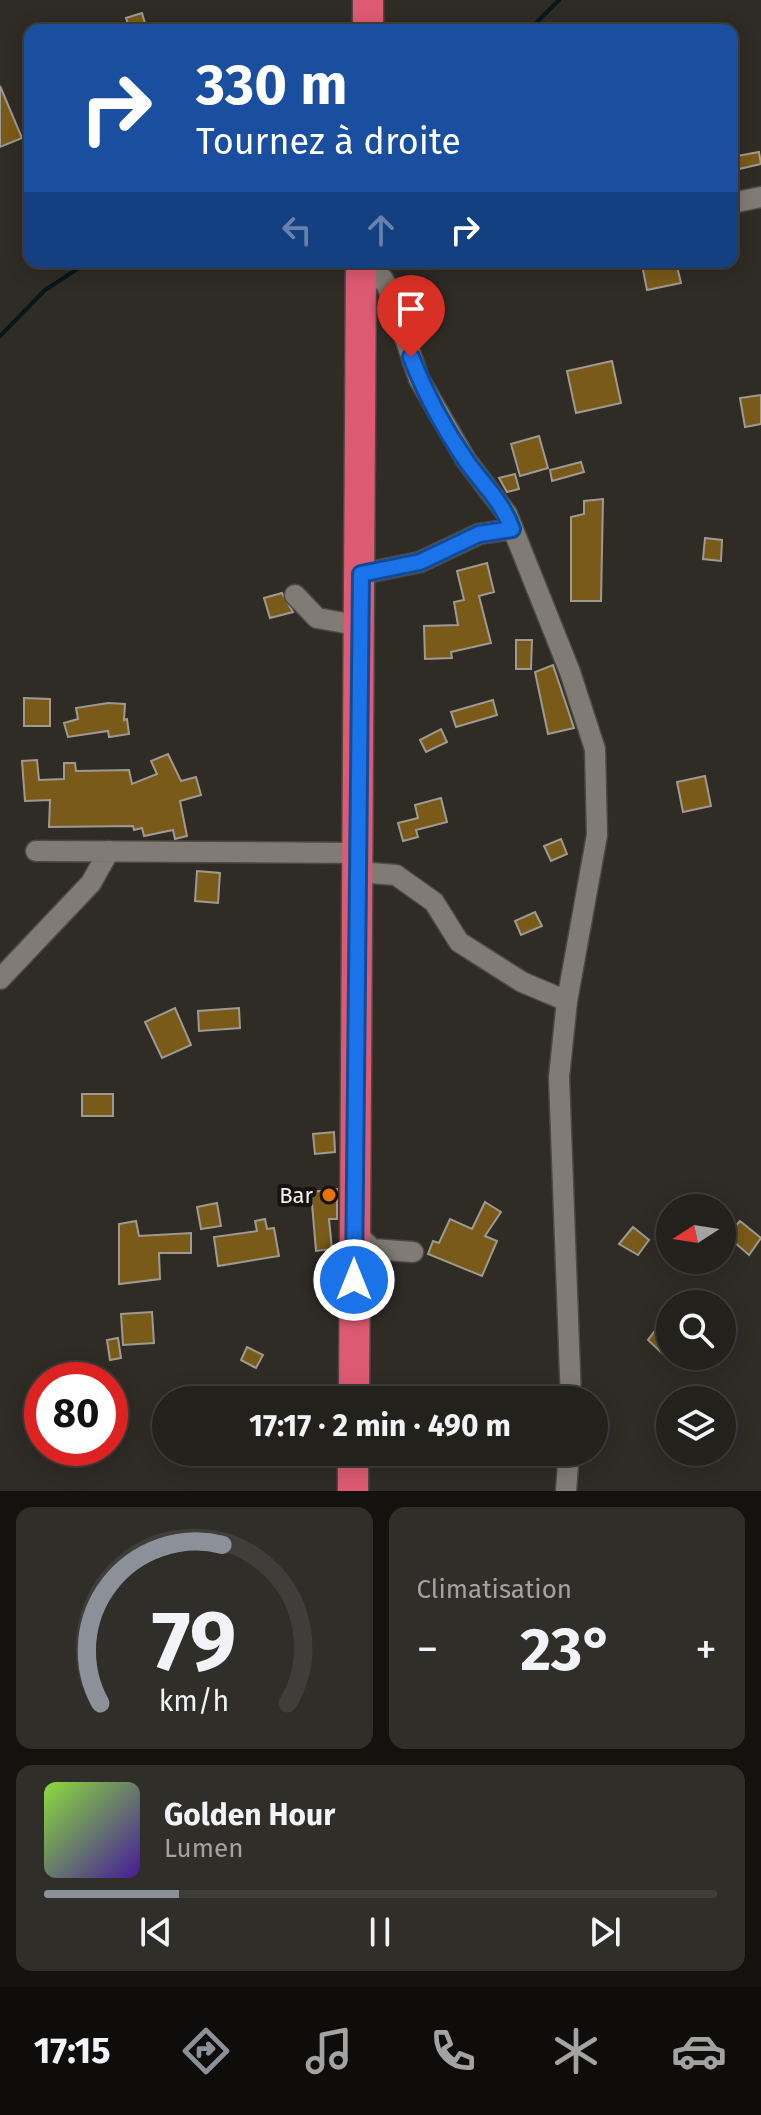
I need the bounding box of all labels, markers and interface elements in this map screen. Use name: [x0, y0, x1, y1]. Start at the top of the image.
text: 330 m: [196, 52, 348, 119]
icon: right: [64, 56, 168, 160]
text: Tournez à droite: [196, 120, 461, 164]
icon: left: [275, 208, 319, 252]
icon: ahead: [359, 208, 403, 252]
icon: right: [443, 208, 487, 252]
pin: [377, 275, 445, 357]
icon: arrive: [389, 287, 433, 331]
place label: Bar: [279, 1182, 314, 1209]
marker: Bar: [320, 1186, 338, 1204]
north arrow: [656, 1194, 736, 1274]
map controls: [656, 1194, 736, 1466]
position arrow: [312, 1238, 396, 1322]
button: search: [656, 1290, 736, 1370]
speed limit sign: 80: [24, 1362, 128, 1466]
button: layers: [656, 1386, 736, 1466]
text: 17:17 · 2 min · 490 m: [249, 1408, 511, 1444]
text: Climatisation: [417, 1574, 572, 1605]
text: 79: [152, 1592, 236, 1692]
text: 23°: [520, 1614, 613, 1686]
text: −: [417, 1623, 439, 1676]
text: +: [695, 1623, 717, 1676]
text: km/h: [159, 1684, 230, 1719]
text: Golden Hour: [164, 1797, 335, 1833]
text: Lumen: [164, 1833, 243, 1864]
icon: previous: [134, 1910, 178, 1954]
icon: pause: [358, 1910, 402, 1954]
icon: next: [583, 1910, 627, 1954]
icon: directions: [178, 2023, 234, 2079]
icon: music: [301, 2023, 357, 2079]
icon: phone: [425, 2023, 481, 2079]
icon: climate: [548, 2023, 604, 2079]
icon: car: [671, 2023, 727, 2079]
text: 17:15: [34, 2029, 111, 2073]

